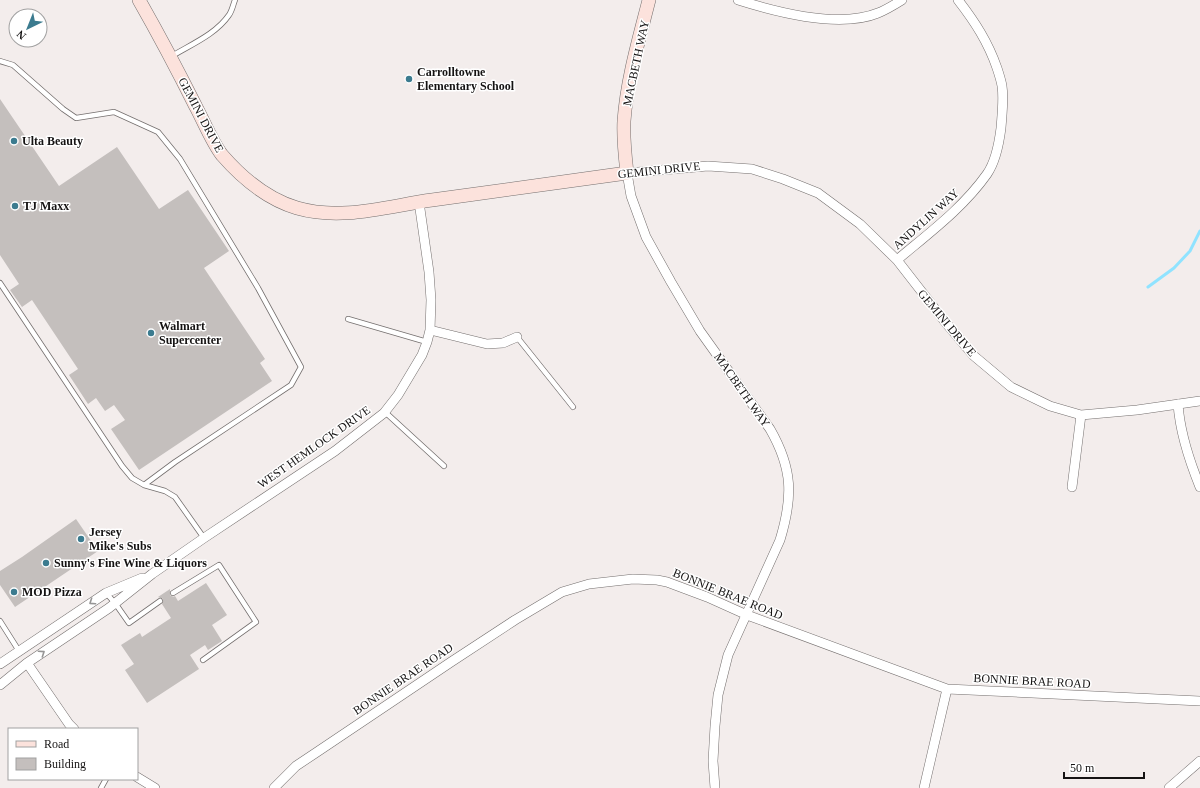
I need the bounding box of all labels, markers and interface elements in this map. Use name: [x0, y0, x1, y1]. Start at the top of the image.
north arrow: [8, 8, 48, 48]
street label: MACBETH WAY: [620, 18, 652, 107]
text: N: [14, 28, 28, 42]
place label: Carrolltowne Elementary School: [417, 65, 515, 93]
marker: Carrolltowne Elementary School: [404, 74, 414, 84]
street label: GEMINI DRIVE: [175, 75, 227, 155]
place label: Ulta Beauty: [22, 134, 83, 148]
marker: Ulta Beauty: [9, 136, 19, 146]
street label: GEMINI DRIVE: [617, 159, 701, 181]
street label: ANDYLIN WAY: [890, 186, 962, 252]
place label: TJ Maxx: [23, 199, 69, 213]
marker: TJ Maxx: [10, 201, 20, 211]
street label: GEMINI DRIVE: [915, 287, 979, 359]
place label: Walmart Supercenter: [159, 319, 222, 347]
marker: Walmart Supercenter: [146, 328, 156, 338]
street label: MACBETH WAY: [711, 350, 773, 430]
street label: WEST HEMLOCK DRIVE: [255, 403, 373, 491]
place label: Jersey Mike's Subs: [89, 525, 152, 553]
marker: Jersey Mike's Subs: [76, 534, 86, 544]
place label: Sunny's Fine Wine & Liquors: [54, 556, 207, 570]
marker: Sunny's Fine Wine & Liquors: [41, 558, 51, 568]
street label: BONNIE BRAE ROAD: [671, 566, 785, 623]
place label: MOD Pizza: [22, 585, 82, 599]
marker: MOD Pizza: [9, 587, 19, 597]
one-way arrow: [89, 597, 96, 605]
street label: BONNIE BRAE ROAD: [350, 640, 456, 718]
one-way arrow: [38, 650, 45, 658]
street label: BONNIE BRAE ROAD: [973, 671, 1091, 691]
legend: [8, 728, 138, 780]
text: Road: [44, 737, 69, 751]
scale bar: [1064, 754, 1144, 780]
text: Building: [44, 757, 86, 771]
text: 50 m: [1070, 761, 1095, 775]

